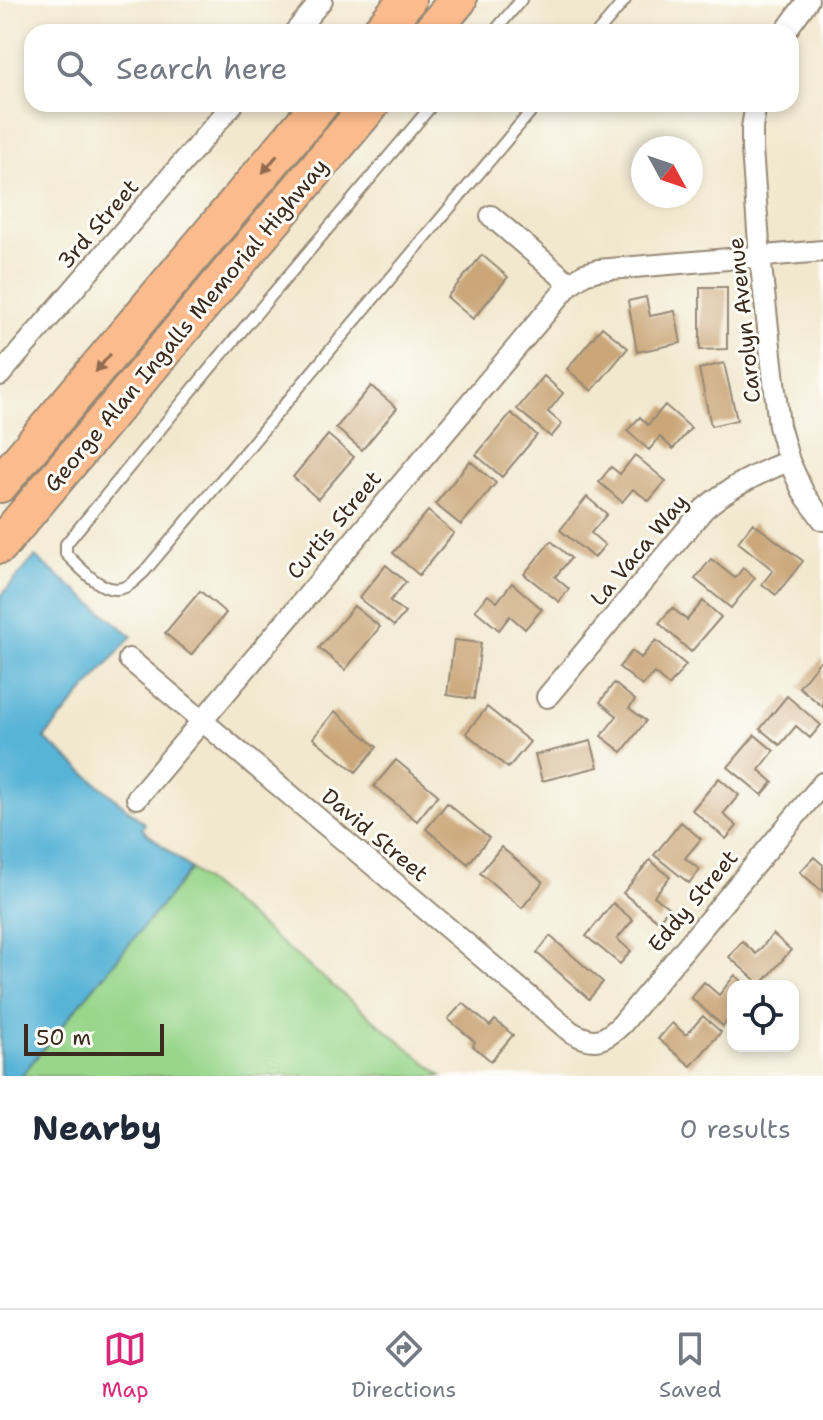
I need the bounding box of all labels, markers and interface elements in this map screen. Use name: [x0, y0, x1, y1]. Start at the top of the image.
search box: [24, 24, 799, 112]
icon: search: [52, 46, 96, 90]
text: Search here: [116, 48, 287, 89]
north arrow: [631, 136, 703, 208]
street label: George Alan Ingalls Memorial Highway: [38, 152, 334, 498]
one-way arrow: [262, 154, 279, 174]
street label: 3rd Street: [51, 173, 145, 275]
street label: Carolyn Avenue: [721, 236, 767, 404]
one-way arrow: [95, 352, 112, 372]
street label: Curtis Street: [280, 465, 388, 585]
street label: La Vaca Way: [584, 488, 694, 612]
street label: David Street: [316, 782, 434, 888]
street label: Eddy Street: [642, 844, 744, 958]
map controls: [727, 980, 799, 1052]
button: locate: [727, 980, 799, 1052]
scale bar: [24, 1020, 164, 1056]
text: 50 m: [36, 1023, 91, 1052]
text: Nearby: [32, 1105, 162, 1151]
text: 0 results: [679, 1111, 791, 1146]
tab: Map: [101, 1327, 149, 1404]
tab: Directions: [351, 1327, 456, 1404]
tab: Saved: [659, 1327, 722, 1404]

